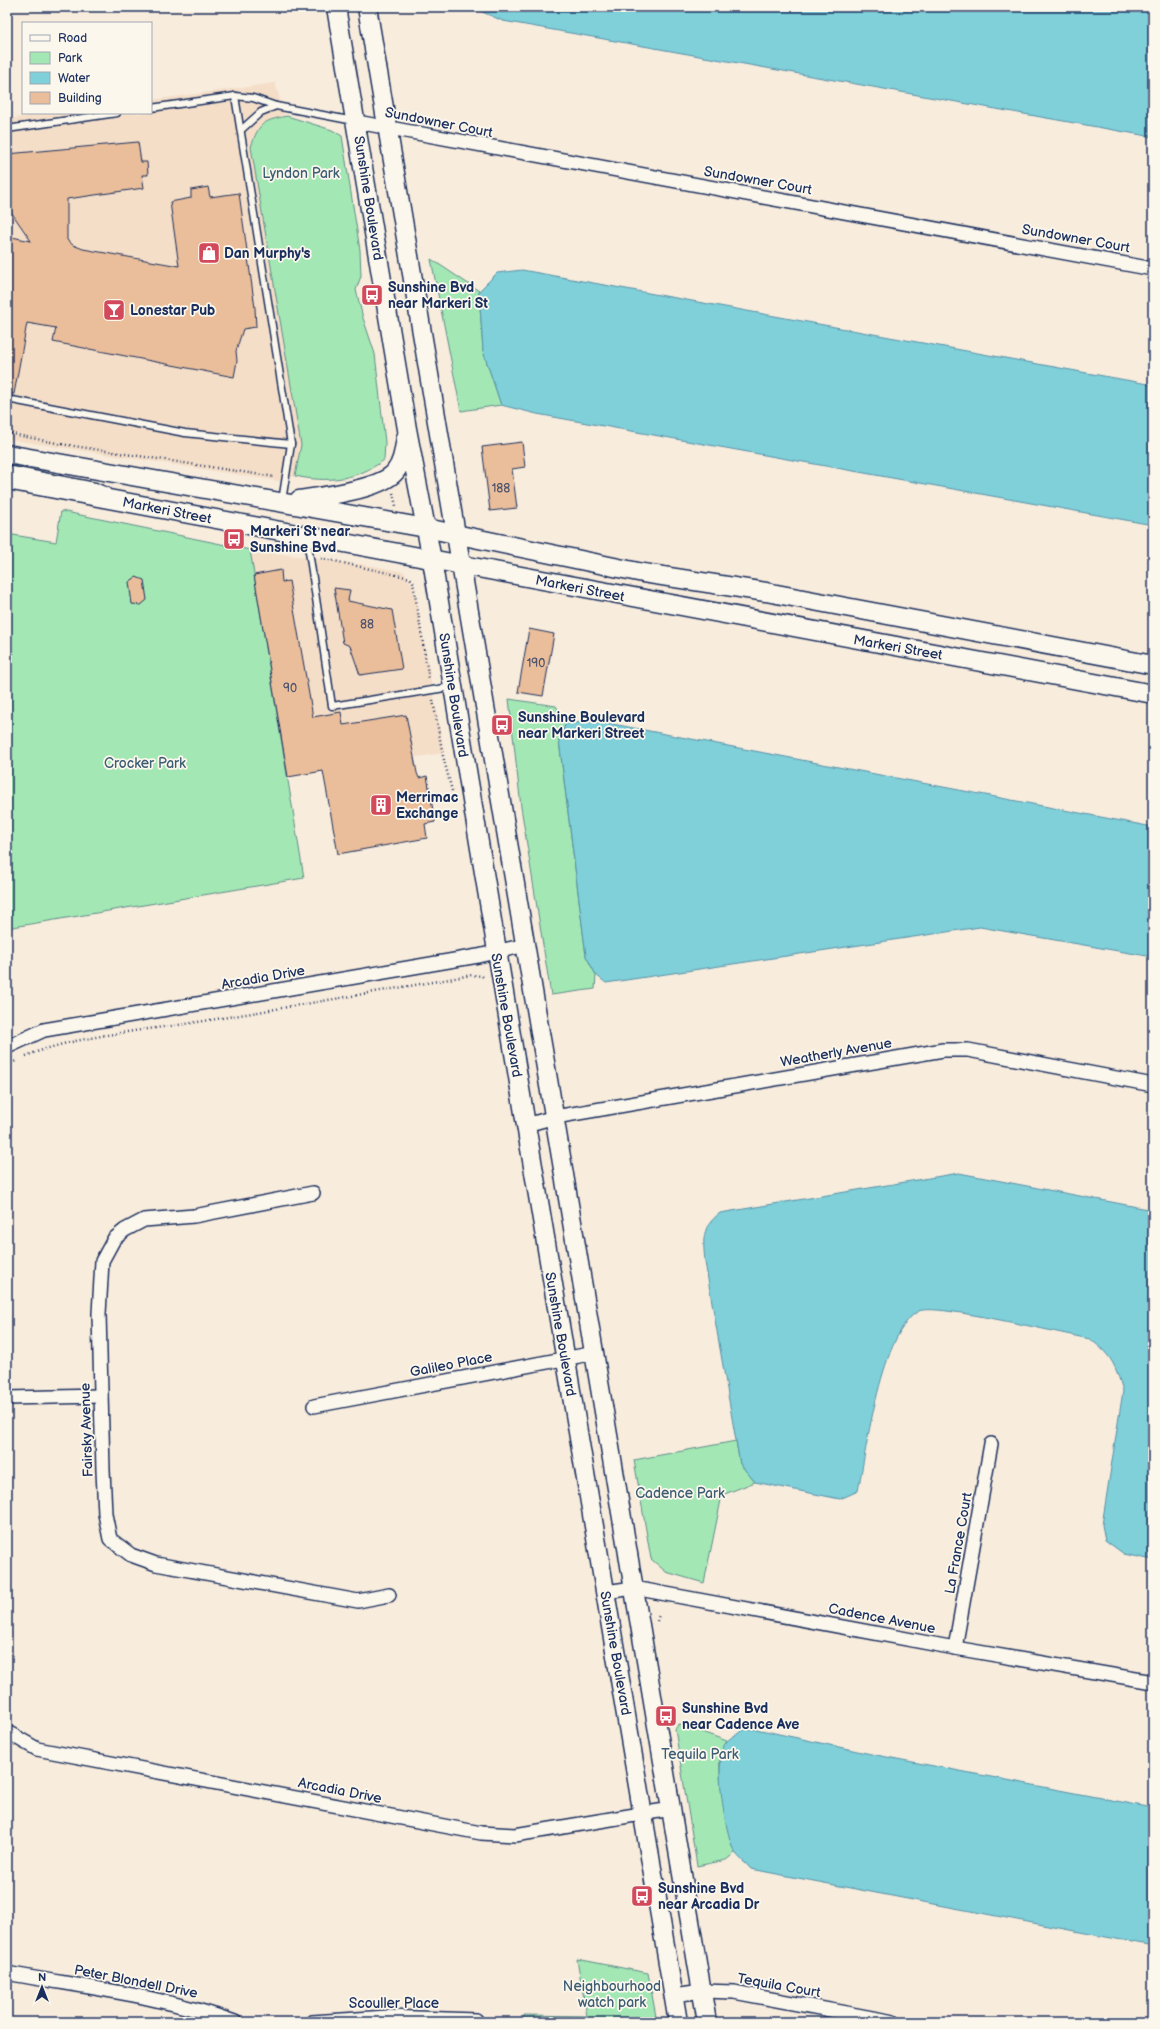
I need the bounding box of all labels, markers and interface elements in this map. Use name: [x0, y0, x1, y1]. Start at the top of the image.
legend: [22, 22, 152, 114]
text: Road: [58, 31, 87, 46]
text: Park: [58, 51, 82, 66]
text: Water: [58, 71, 90, 86]
text: Building: [58, 91, 102, 106]
street label: Sundowner Court: [384, 104, 495, 141]
street label: Sunshine Boulevard: [350, 135, 387, 262]
street label: Sundowner Court: [702, 163, 814, 198]
park label: Lyndon Park: [262, 165, 340, 182]
street label: Sundowner Court: [1020, 221, 1132, 256]
shop icon: Dan Murphy's: [196, 240, 222, 266]
place label: Dan Murphy's: [224, 245, 311, 262]
place label: Sunshine Bvd near Markeri St: [388, 279, 488, 312]
bus stop icon: Sunshine Bvd near Markeri St: [359, 282, 385, 308]
bar icon: Lonestar Pub: [101, 297, 127, 323]
place label: Lonestar Pub: [130, 302, 215, 319]
house number: 188: [492, 481, 510, 496]
street label: Markeri Street: [121, 494, 214, 528]
place label: Markeri St near Sunshine Bvd: [250, 523, 350, 556]
bus stop icon: Markeri St near Sunshine Bvd: [221, 526, 247, 552]
street label: Markeri Street: [534, 572, 627, 606]
house number: 88: [360, 617, 374, 632]
street label: Markeri Street: [852, 631, 945, 664]
street label: Sunshine Boulevard: [435, 632, 472, 759]
house number: 190: [527, 656, 545, 671]
house number: 90: [283, 681, 297, 696]
place label: Sunshine Boulevard near Markeri Street: [518, 709, 645, 742]
bus stop icon: Sunshine Boulevard near Markeri Street: [489, 712, 515, 738]
park label: Crocker Park: [104, 755, 186, 772]
place label: Merrimac Exchange: [396, 789, 459, 822]
building icon: Merrimac Exchange: [368, 792, 394, 818]
street label: Sunshine Boulevard: [487, 952, 526, 1079]
street label: Arcadia Drive: [220, 962, 306, 993]
street label: Weatherly Avenue: [779, 1034, 893, 1071]
street label: Sunshine Boulevard: [541, 1271, 580, 1398]
street label: Galileo Place: [409, 1348, 494, 1381]
street label: Fairsky Avenue: [76, 1382, 97, 1477]
park label: Cadence Park: [635, 1485, 725, 1502]
street label: La France Court: [941, 1490, 976, 1595]
street label: Sunshine Boulevard: [596, 1590, 635, 1717]
street label: Cadence Avenue: [827, 1600, 937, 1637]
place label: Sunshine Bvd near Cadence Ave: [682, 1700, 799, 1733]
bus stop icon: Sunshine Bvd near Cadence Ave: [653, 1703, 679, 1729]
park label: Tequila Park: [661, 1746, 739, 1763]
street label: Arcadia Drive: [297, 1774, 383, 1807]
place label: Sunshine Bvd near Arcadia Dr: [658, 1880, 760, 1913]
bus stop icon: Sunshine Bvd near Arcadia Dr: [629, 1883, 655, 1909]
street label: Peter Blondell Drive: [73, 1961, 199, 2002]
north arrow: [22, 1967, 62, 2007]
street label: Tequila Court: [736, 1970, 823, 2001]
text: N: [38, 1971, 46, 1984]
park label: Neighbourhood watch park: [563, 1978, 661, 2011]
street label: Scouller Place: [349, 1995, 439, 2012]

